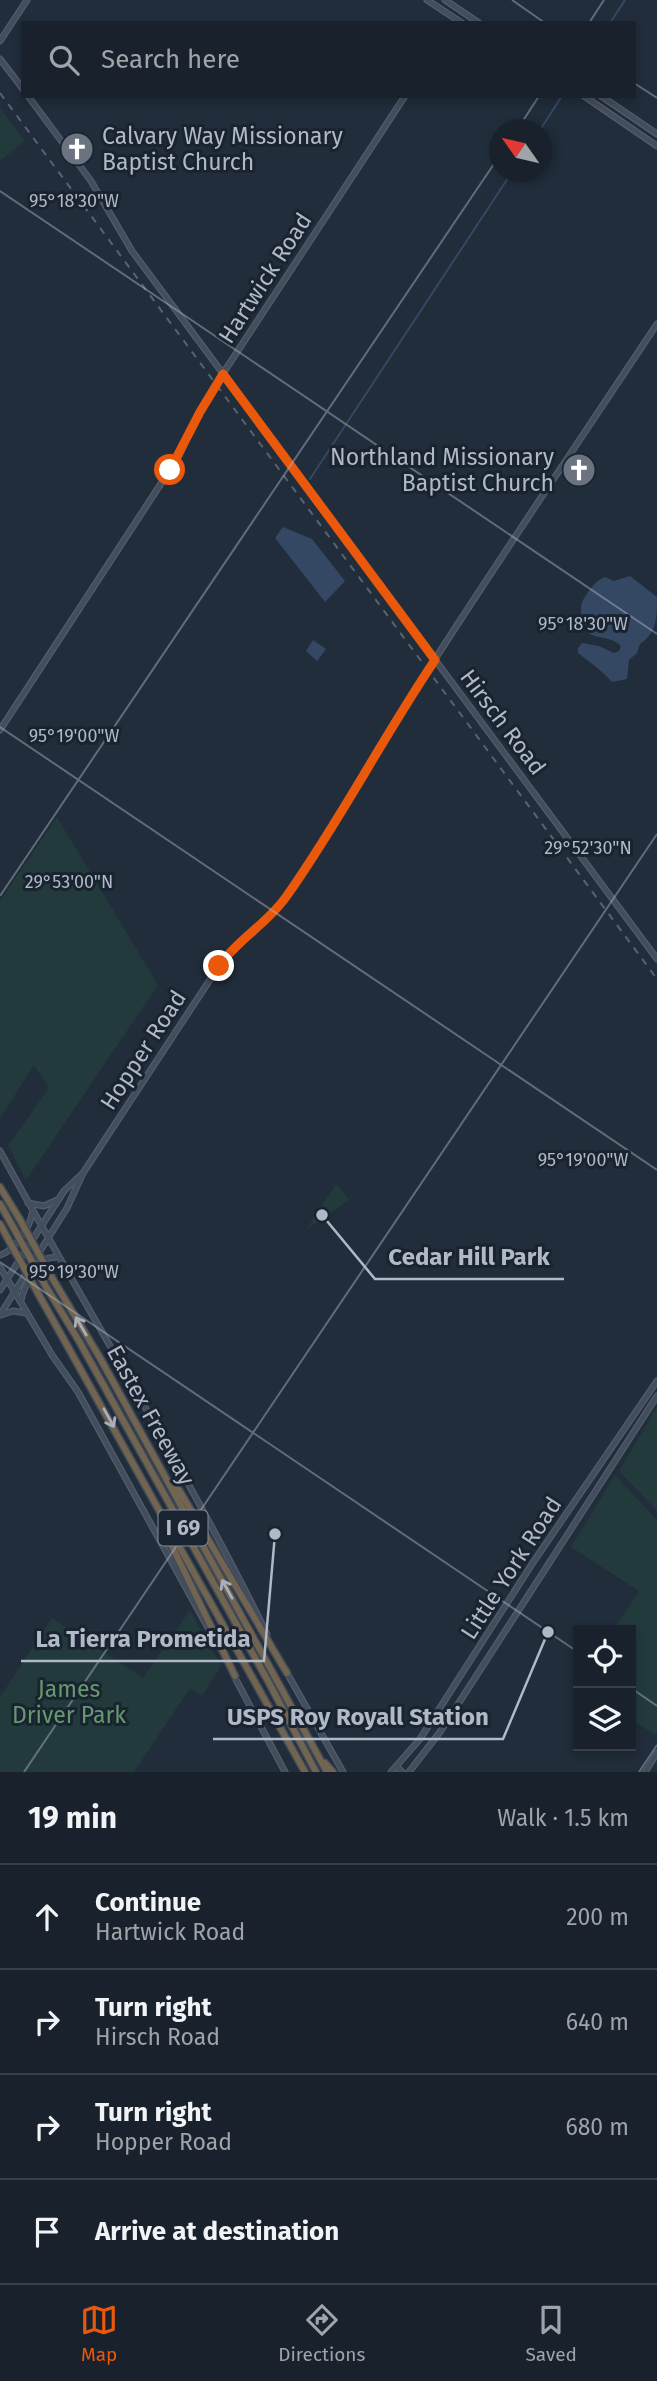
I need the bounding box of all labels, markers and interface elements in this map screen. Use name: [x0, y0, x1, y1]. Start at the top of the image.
search box: [21, 21, 636, 98]
icon: search: [45, 41, 83, 79]
text: Search here: [101, 44, 240, 75]
north arrow: [489, 119, 552, 182]
place label: Calvary Way Missionary Baptist Church: [102, 122, 343, 176]
church icon: Calvary Way Missionary Baptist Church: [58, 130, 96, 168]
text: 95°18'30"W: [29, 190, 119, 212]
street label: Hartwick Road: [212, 207, 318, 349]
place label: Northland Missionary Baptist Church: [330, 443, 555, 497]
church icon: Northland Missionary Baptist Church: [560, 451, 598, 489]
route start: [154, 454, 185, 485]
text: 95°18'30"W: [538, 613, 628, 635]
street label: Hirsch Road: [454, 664, 552, 780]
text: 95°19'00"W: [29, 725, 119, 747]
text: 29°52'30"N: [544, 837, 632, 859]
text: 29°53'00"N: [25, 871, 113, 893]
route end: [203, 950, 234, 981]
street label: Hopper Road: [94, 985, 192, 1115]
text: 95°19'00"W: [538, 1149, 628, 1171]
callout: Cedar Hill Park: [375, 1234, 564, 1279]
text: Cedar Hill Park: [388, 1243, 550, 1271]
text: 95°19'30"W: [29, 1261, 119, 1283]
one-way arrow: [74, 1316, 88, 1336]
street label: Eastex Freeway: [101, 1340, 201, 1491]
one-way arrow: [103, 1407, 116, 1428]
street label: Little York Road: [455, 1492, 567, 1644]
road number: I 69: [158, 1510, 208, 1546]
one-way arrow: [220, 1579, 233, 1600]
callout: La Tierra Prometida: [21, 1616, 264, 1661]
text: La Tierra Prometida: [35, 1625, 251, 1653]
map controls: [573, 1625, 636, 1751]
button: locate: [573, 1625, 636, 1688]
park label: James Driver Park: [12, 1675, 126, 1729]
button: layers: [573, 1688, 636, 1751]
callout: USPS Roy Royall Station: [213, 1694, 503, 1739]
text: USPS Roy Royall Station: [227, 1703, 489, 1731]
text: 19 min: [28, 1800, 117, 1836]
text: Walk · 1.5 km: [497, 1804, 629, 1832]
text: Continue: [95, 1887, 201, 1918]
icon: ahead: [28, 1898, 66, 1936]
text: 200 m: [566, 1903, 629, 1931]
text: Hartwick Road: [95, 1918, 245, 1946]
text: Turn right: [95, 1992, 212, 2023]
icon: right: [28, 2003, 66, 2041]
text: 640 m: [566, 2008, 629, 2036]
text: Hirsch Road: [95, 2023, 220, 2051]
text: Turn right: [95, 2097, 212, 2128]
icon: right: [28, 2108, 66, 2146]
text: 680 m: [565, 2113, 629, 2141]
text: Hopper Road: [95, 2128, 232, 2156]
icon: arrive: [28, 2213, 66, 2251]
text: Arrive at destination: [95, 2216, 339, 2247]
tab: Map: [80, 2301, 118, 2366]
tab: Directions: [278, 2301, 365, 2366]
tab: Saved: [526, 2301, 577, 2366]

